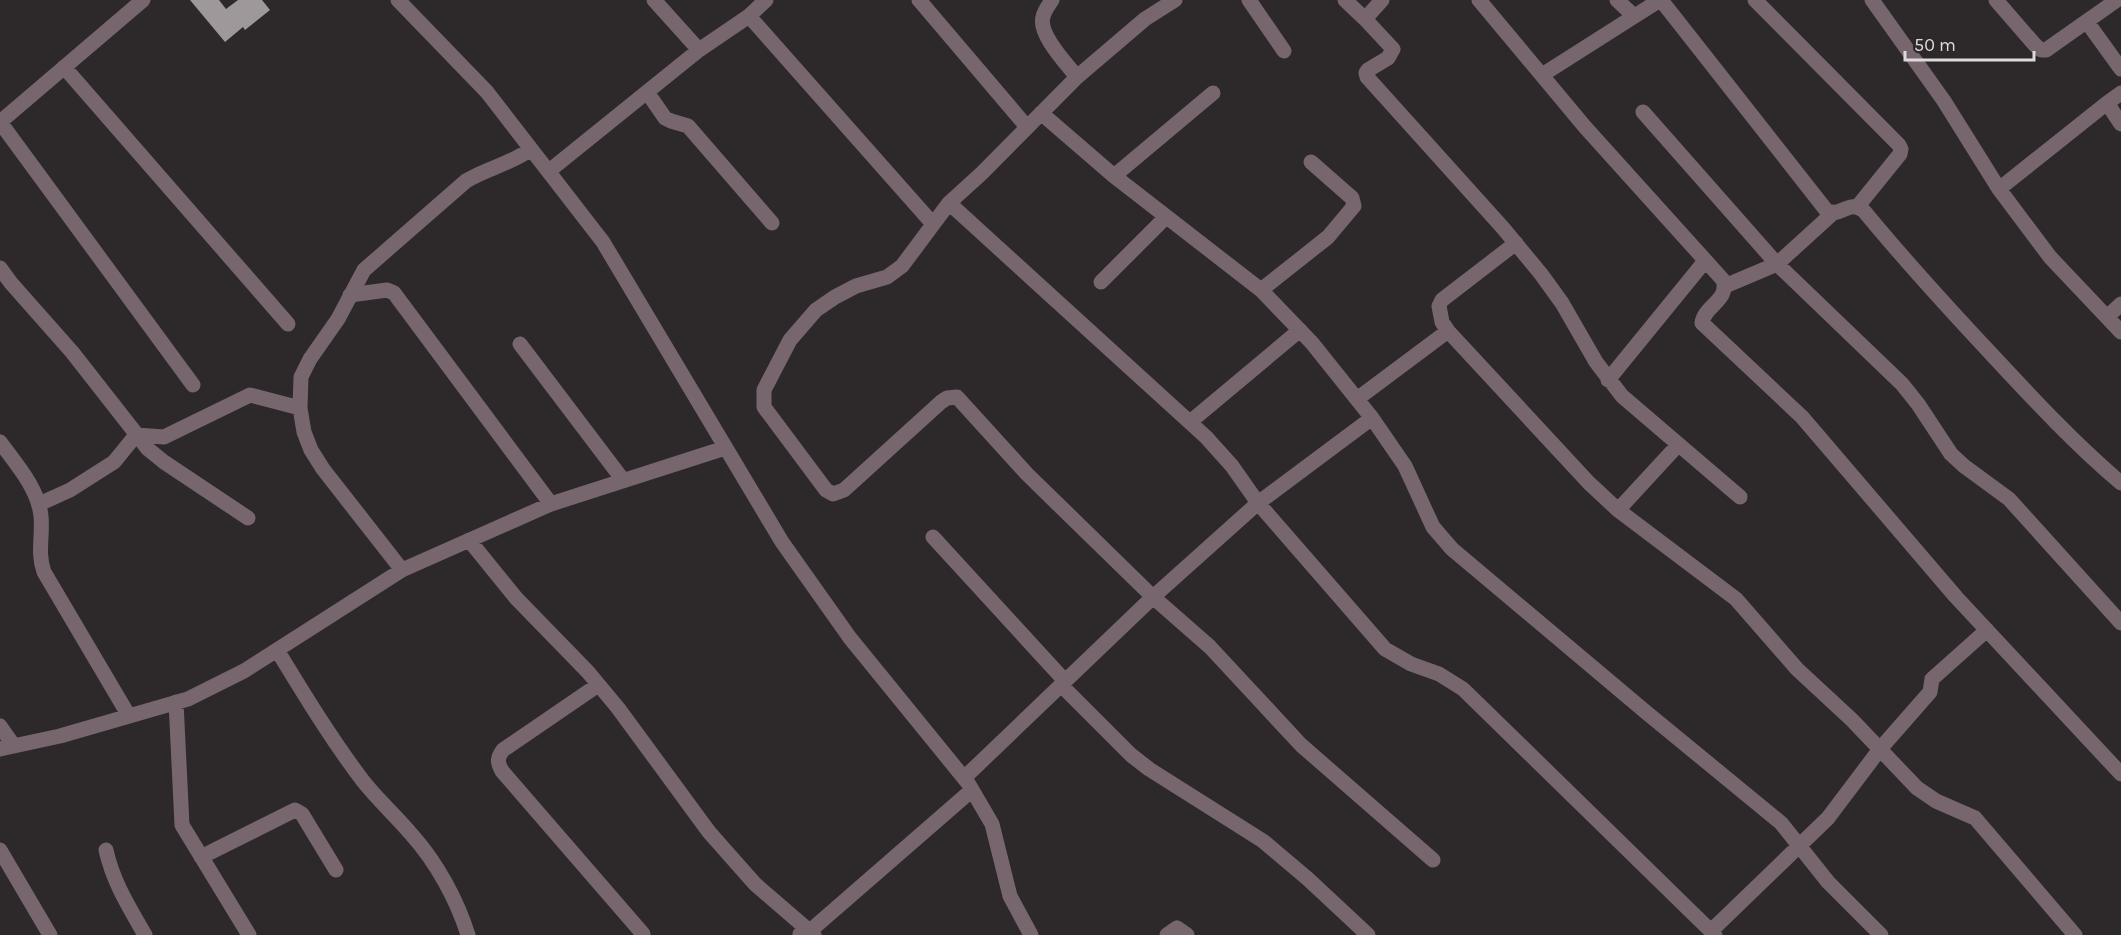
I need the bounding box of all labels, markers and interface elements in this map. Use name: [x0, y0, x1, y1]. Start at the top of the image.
scale bar: [1905, 24, 2034, 62]
text: 50 m: [1914, 34, 1956, 56]

